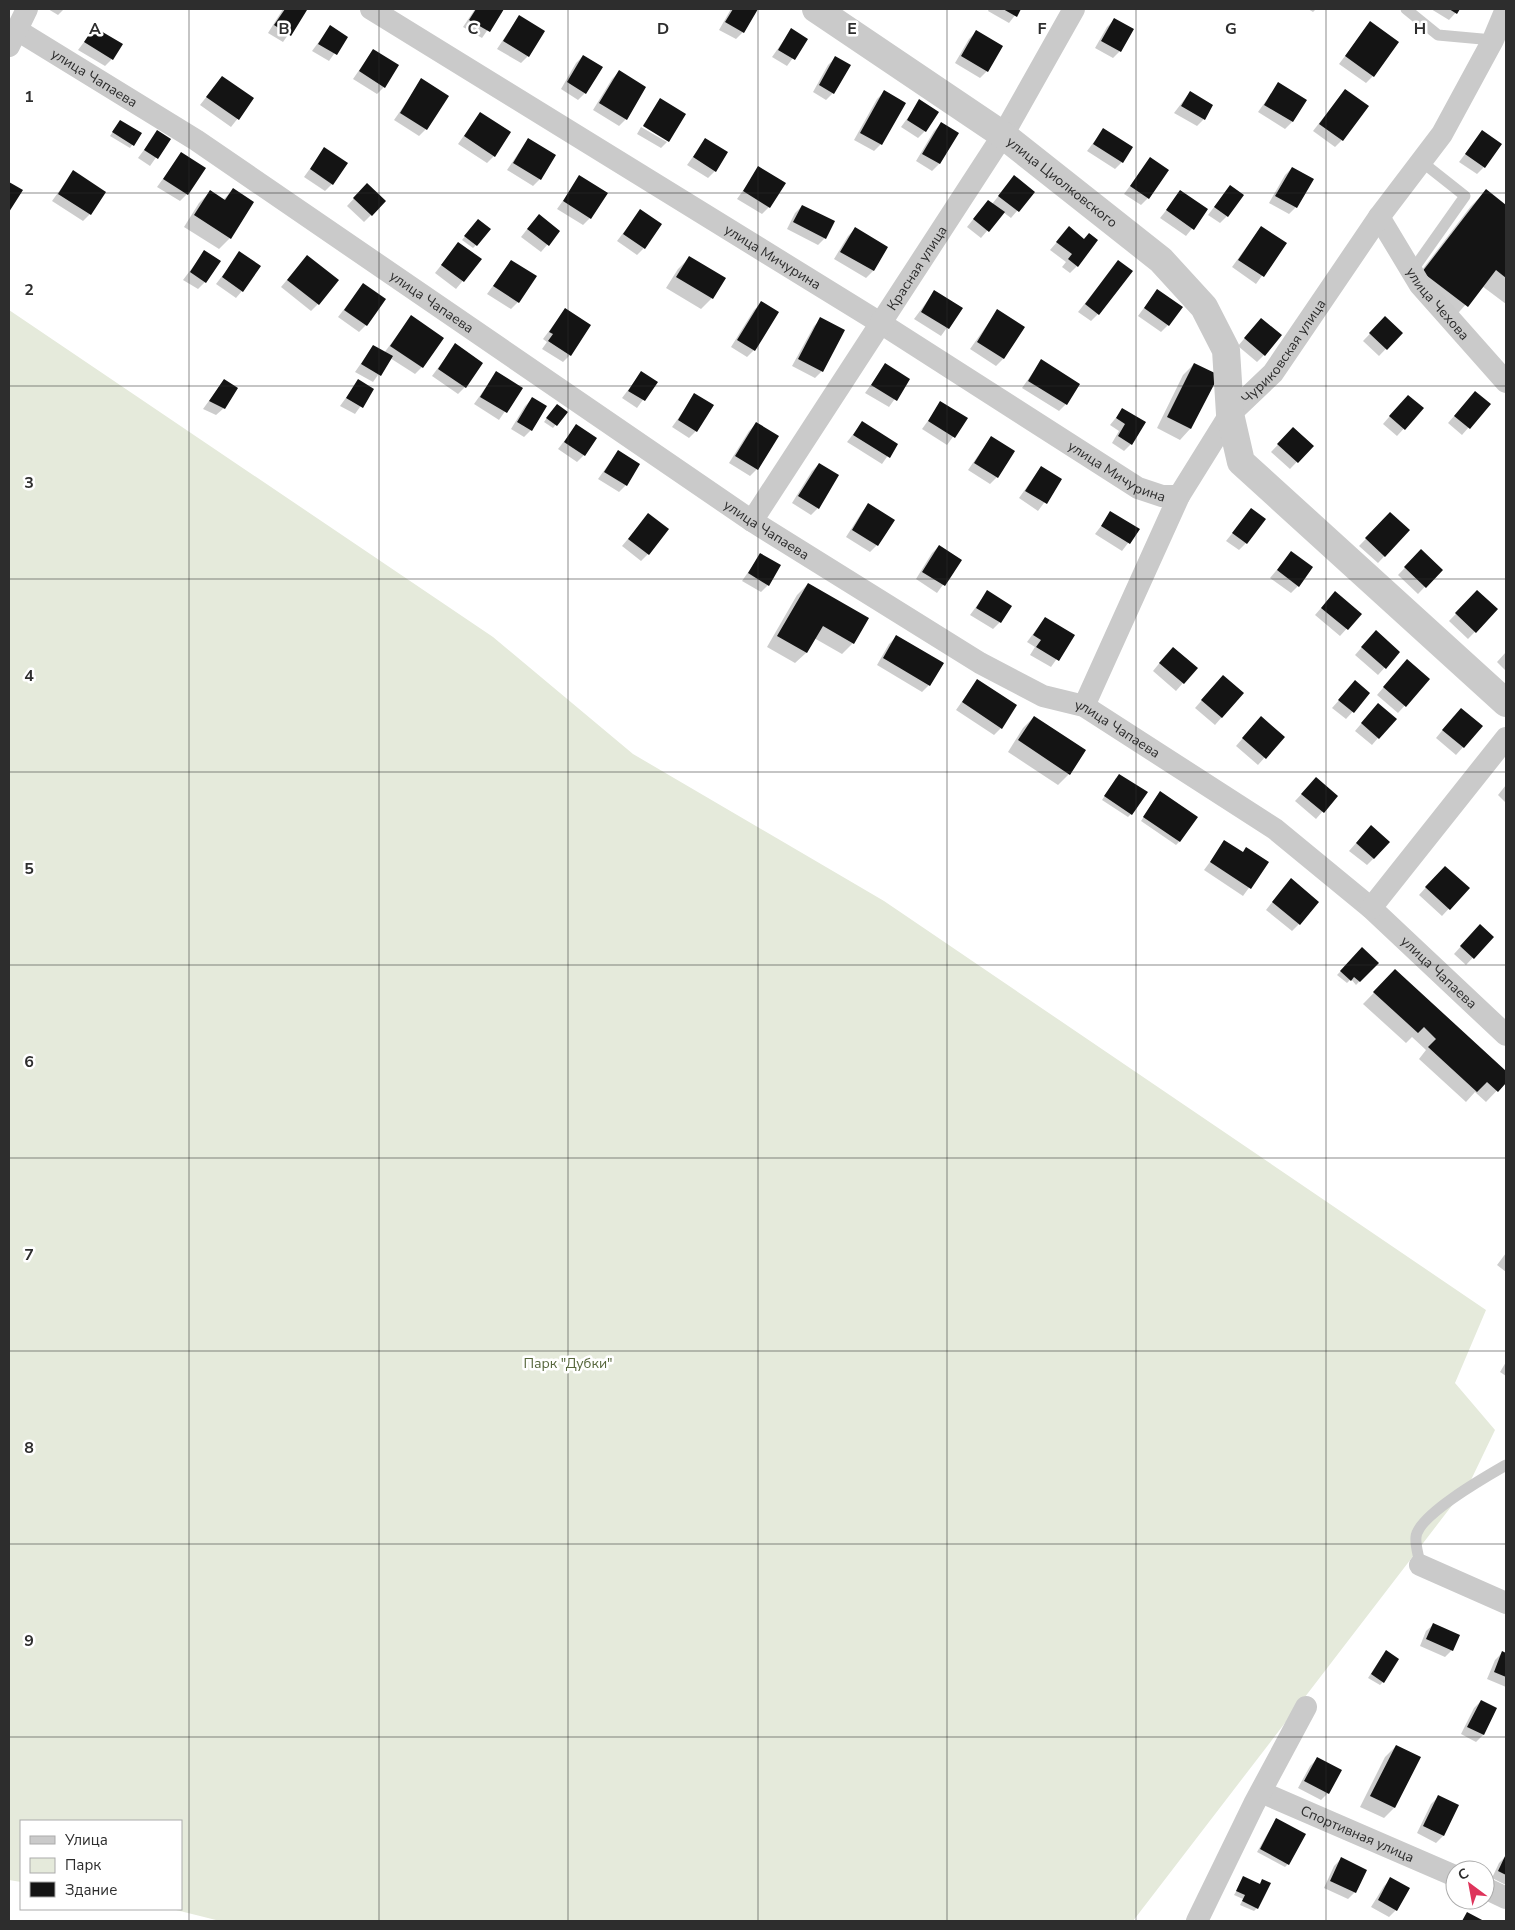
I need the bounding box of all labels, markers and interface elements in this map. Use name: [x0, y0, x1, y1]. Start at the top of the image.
text: A: [89, 18, 101, 40]
text: B: [278, 18, 290, 40]
text: C: [468, 18, 479, 40]
text: D: [657, 18, 669, 40]
text: E: [847, 18, 857, 40]
text: F: [1038, 18, 1047, 40]
text: G: [1225, 18, 1237, 40]
text: H: [1414, 18, 1426, 40]
street label: улица Чапаева: [47, 44, 141, 112]
text: 1: [24, 86, 34, 108]
street label: улица Циолковского: [1002, 132, 1121, 232]
street label: улица Мичурина: [721, 220, 824, 294]
street label: Красная улица: [883, 222, 952, 314]
street label: улица Чехова: [1401, 264, 1474, 345]
street label: улица Чапаева: [386, 266, 477, 338]
text: 2: [24, 279, 34, 301]
street label: Чуриковская улица: [1237, 296, 1330, 408]
street label: улица Мичурина: [1064, 437, 1168, 507]
text: 3: [24, 472, 34, 494]
street label: улица Чапаева: [720, 495, 813, 564]
text: 4: [24, 665, 34, 687]
street label: улица Чапаева: [1073, 695, 1164, 763]
text: 5: [24, 858, 34, 880]
street label: улица Чапаева: [1396, 932, 1481, 1013]
text: 6: [24, 1051, 34, 1073]
text: 7: [24, 1244, 34, 1266]
park label: Парк "Дубки": [523, 1354, 613, 1373]
text: 8: [24, 1437, 34, 1459]
text: 9: [24, 1630, 34, 1652]
street label: Спортивная улица: [1297, 1801, 1417, 1867]
legend: [20, 1820, 182, 1910]
text: Улица: [64, 1830, 108, 1850]
text: Парк: [65, 1855, 101, 1875]
north arrow: [1445, 1860, 1495, 1910]
text: С: [1454, 1864, 1473, 1885]
text: Здание: [65, 1880, 117, 1900]

